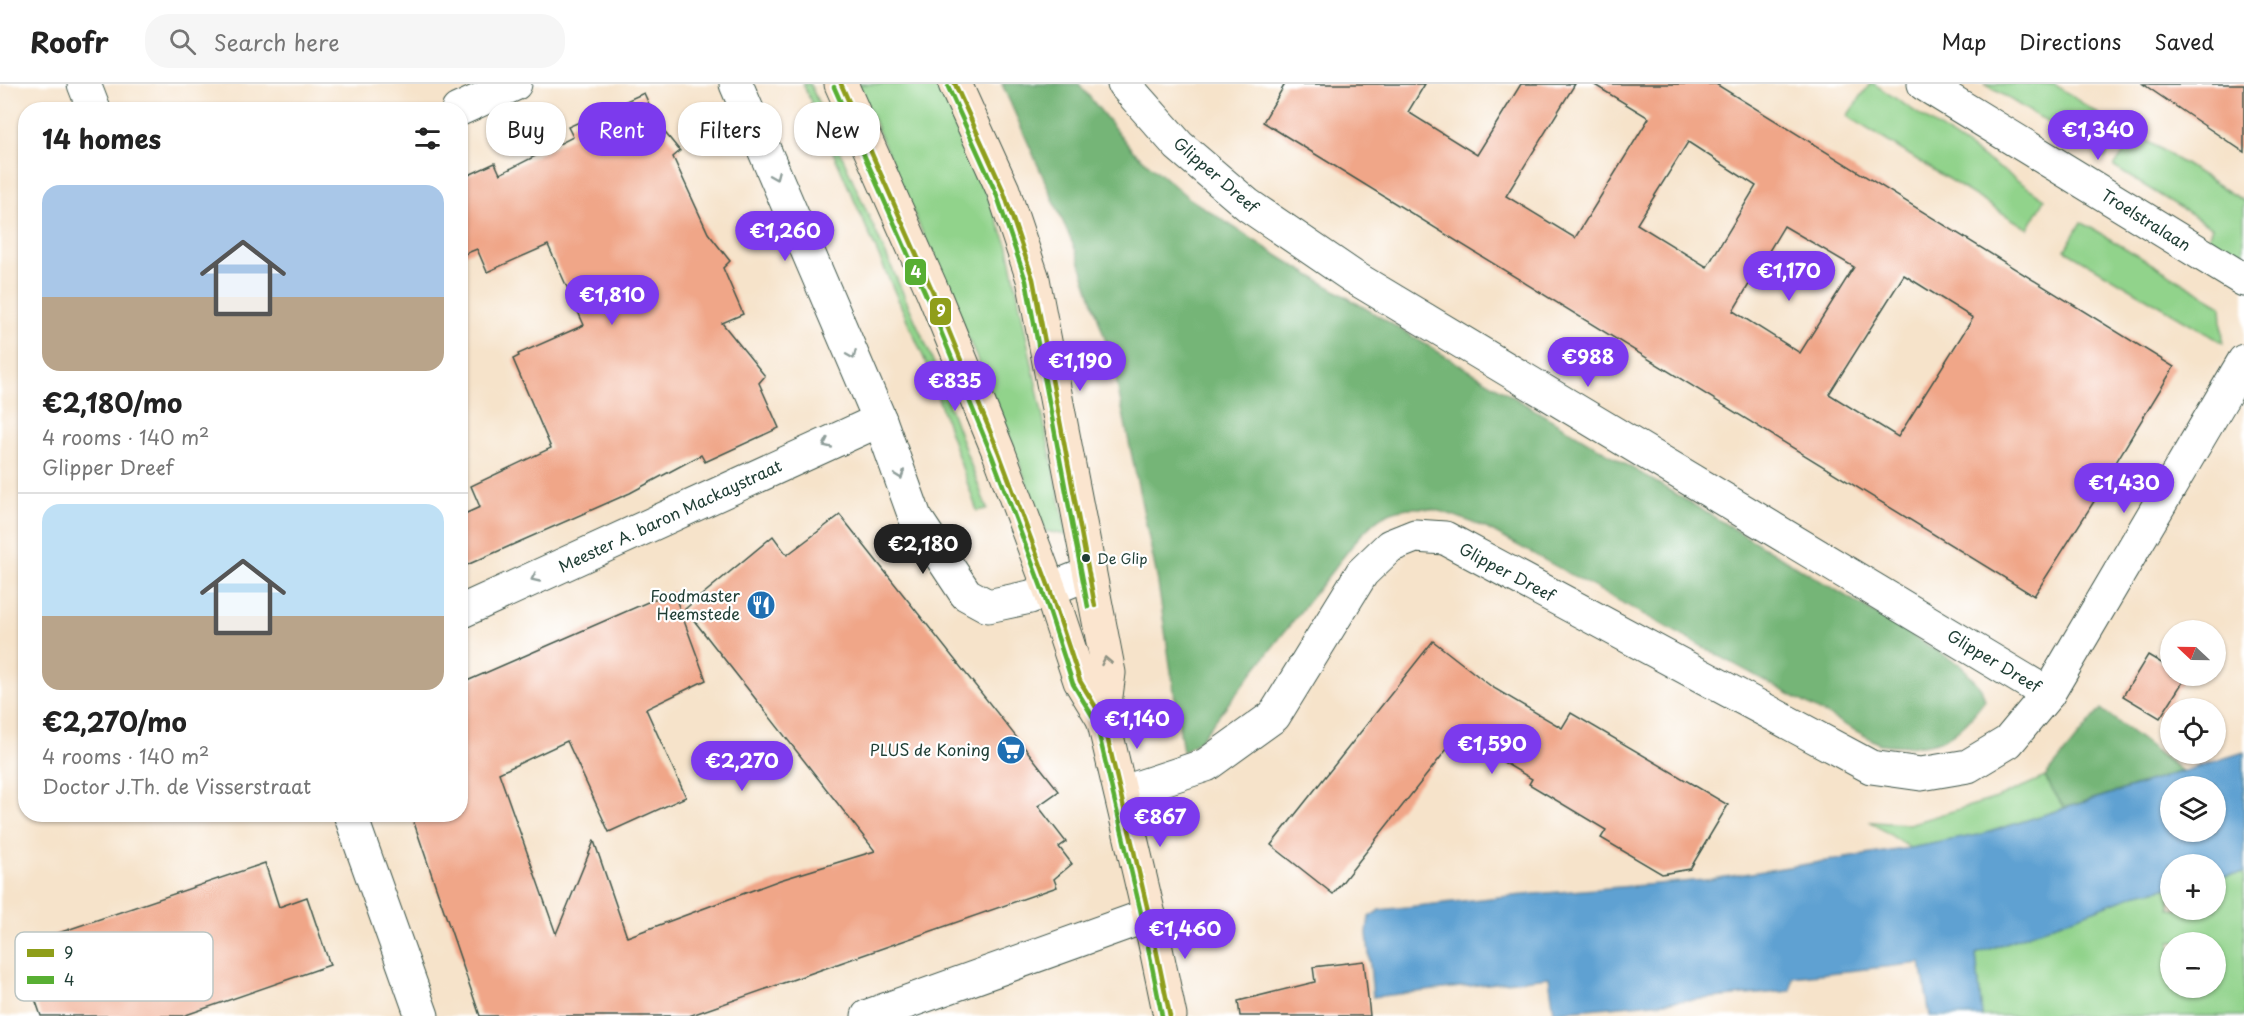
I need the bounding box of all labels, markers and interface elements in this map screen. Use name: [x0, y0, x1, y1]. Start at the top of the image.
search box: [145, 14, 565, 68]
text: Roofr: [30, 20, 109, 63]
icon: search: [166, 25, 199, 58]
text: Search here: [214, 25, 339, 58]
text: Map: [1941, 25, 1986, 57]
text: Directions: [2019, 25, 2121, 57]
text: Saved: [2154, 25, 2214, 57]
chip: Buy: [486, 102, 566, 156]
chip: Rent: [578, 102, 666, 156]
chip: Filters: [678, 102, 782, 156]
chip: New: [794, 102, 880, 156]
pin: €1,340: [2049, 110, 2147, 161]
text: €1,340: [2062, 114, 2134, 144]
text: 14 homes: [42, 119, 161, 158]
icon: filters: [411, 122, 444, 155]
street label: Glipper Dreef: [1169, 131, 1265, 219]
one-way arrow: [768, 170, 780, 181]
street label: Troelstralaan: [2097, 182, 2196, 256]
pin: €1,260: [736, 211, 834, 262]
text: €1,260: [749, 215, 821, 245]
icon: home: [189, 224, 297, 332]
pin: €1,170: [1740, 251, 1838, 302]
text: €1,170: [1757, 255, 1821, 285]
line badge: 4: [904, 258, 927, 286]
text: 4: [911, 259, 922, 283]
pin: €1,810: [563, 275, 661, 326]
text: €1,810: [579, 279, 645, 309]
line badge: 9: [929, 297, 952, 326]
text: 9: [936, 298, 946, 322]
pin: €988: [1552, 337, 1624, 388]
pin: €1,190: [1031, 341, 1129, 392]
text: €988: [1562, 341, 1614, 371]
text: €1,190: [1048, 345, 1112, 375]
one-way arrow: [845, 349, 857, 360]
pin: €835: [919, 361, 991, 412]
text: €835: [928, 365, 982, 395]
text: €2,180/mo: [42, 383, 182, 422]
text: 4 rooms · 140 m²: [42, 422, 209, 452]
one-way arrow: [822, 437, 833, 449]
text: Glipper Dreef: [42, 452, 174, 482]
street label: Meester A. baron Mackaystraat: [554, 452, 786, 578]
pin: €1,430: [2075, 463, 2173, 514]
text: €1,430: [2088, 467, 2160, 497]
one-way arrow: [892, 469, 905, 480]
pin: €2,180: [874, 524, 972, 575]
text: €2,180: [888, 528, 958, 558]
street label: Glipper Dreef: [1455, 536, 1561, 607]
icon: home: [189, 543, 297, 651]
place label: De Glip: [1097, 548, 1147, 569]
marker: De Glip: [1080, 552, 1092, 564]
one-way arrow: [530, 570, 541, 582]
place label: Foodmaster Heemstede: [650, 583, 741, 625]
restaurant icon: Foodmaster Heemstede: [745, 589, 777, 621]
north arrow: [2160, 620, 2226, 686]
map controls: [2160, 620, 2226, 998]
street label: Glipper Dreef: [1943, 623, 2047, 698]
one-way arrow: [1100, 657, 1113, 667]
button: locate: [2160, 698, 2226, 764]
pin: €1,140: [1088, 699, 1186, 750]
text: €2,270/mo: [42, 702, 187, 741]
text: €1,140: [1104, 703, 1170, 733]
pin: €1,590: [1443, 724, 1541, 775]
text: €1,590: [1457, 728, 1527, 758]
supermarket icon: PLUS de Koning: [995, 734, 1027, 766]
place label: PLUS de Koning: [870, 737, 990, 761]
text: 4 rooms · 140 m²: [42, 741, 209, 771]
pin: €2,270: [693, 741, 791, 792]
text: €2,270: [705, 745, 779, 775]
text: Doctor J.Th. de Visserstraat: [42, 771, 311, 801]
button: layers: [2160, 776, 2226, 842]
pin: €867: [1124, 797, 1196, 848]
text: €867: [1134, 801, 1186, 831]
button: +: [2160, 854, 2226, 920]
pin: €1,460: [1136, 909, 1234, 960]
text: €1,460: [1149, 913, 1221, 943]
legend: [15, 932, 213, 1001]
button: −: [2160, 932, 2226, 998]
text: 9: [64, 940, 73, 964]
text: 4: [64, 967, 75, 991]

